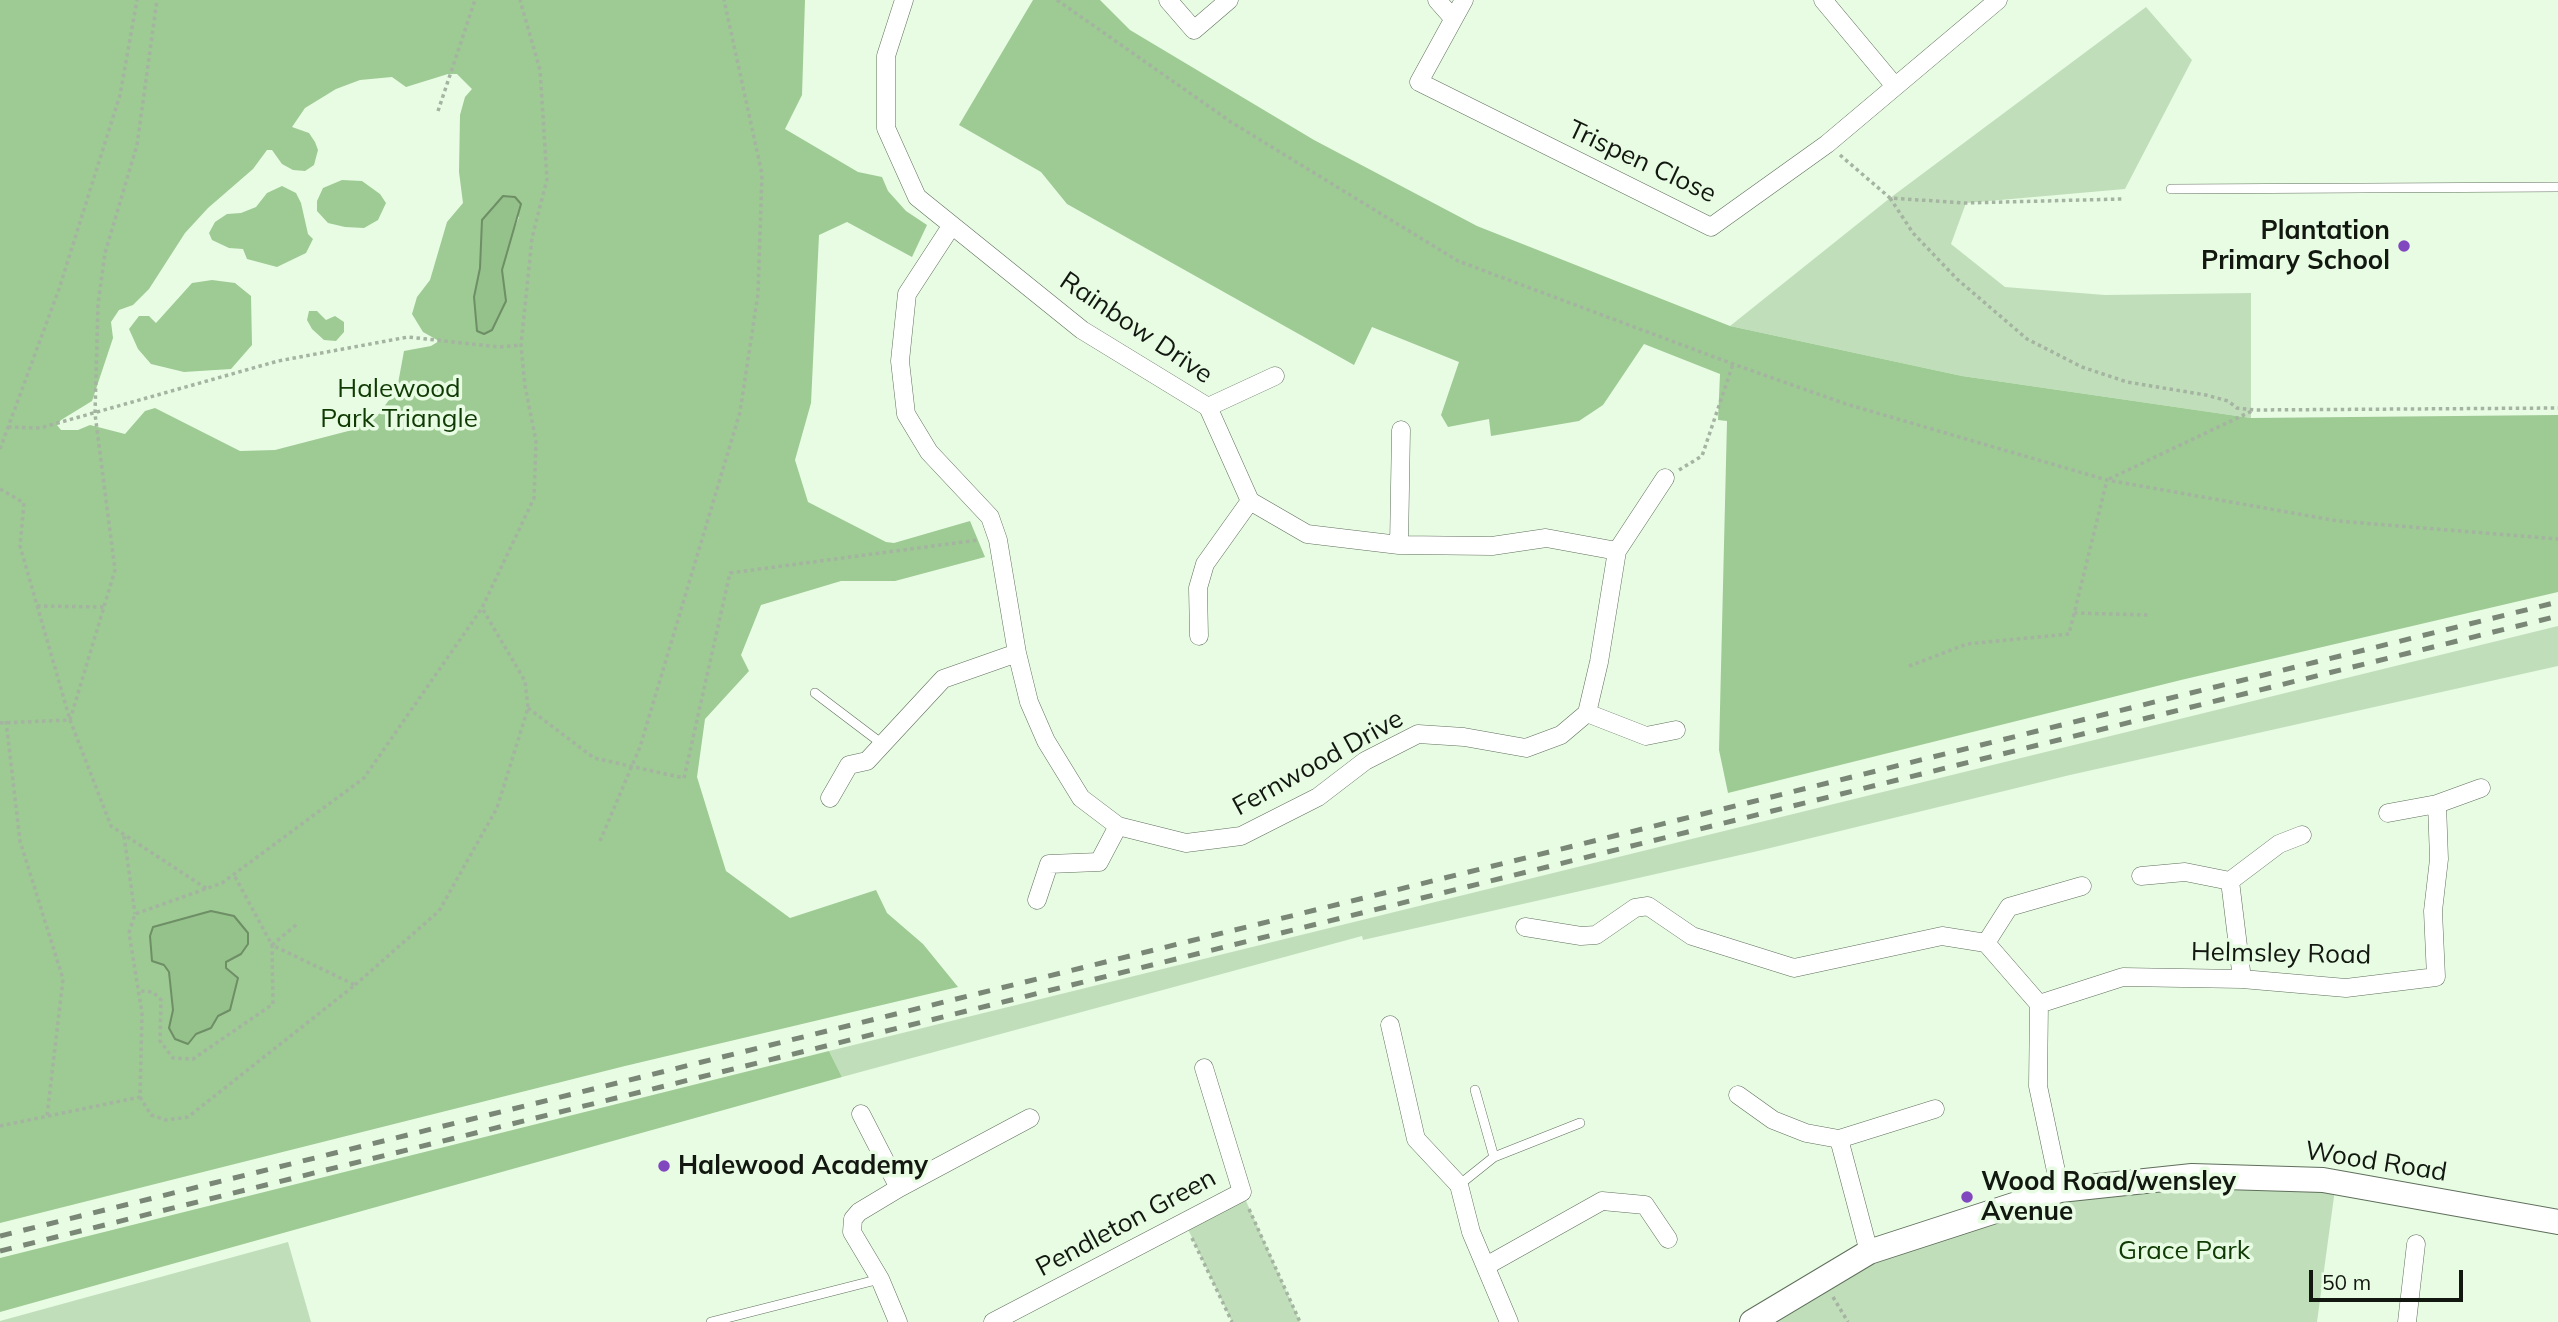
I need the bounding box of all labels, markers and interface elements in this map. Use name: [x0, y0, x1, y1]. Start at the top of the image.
street label: Trispen Close: [1563, 114, 1721, 210]
place label: Plantation Primary School: [2201, 215, 2390, 276]
marker: Plantation Primary School: [2396, 238, 2412, 254]
street label: Rainbow Drive: [1054, 265, 1218, 391]
park label: Halewood Park Triangle: [320, 373, 478, 434]
street label: Fernwood Drive: [1227, 703, 1409, 823]
street label: Helmsley Road: [2191, 937, 2371, 971]
street label: Wood Road: [2303, 1135, 2449, 1189]
place label: Halewood Academy: [678, 1150, 928, 1182]
marker: Halewood Academy: [656, 1158, 672, 1174]
street label: Pendleton Green: [1031, 1162, 1221, 1284]
place label: Wood Road/wensley Avenue: [1981, 1166, 2236, 1228]
marker: Wood Road/wensley Avenue: [1959, 1189, 1975, 1205]
park label: Grace Park: [2118, 1235, 2250, 1267]
scale bar: [2313, 1256, 2467, 1300]
text: 50 m: [2322, 1269, 2371, 1295]

